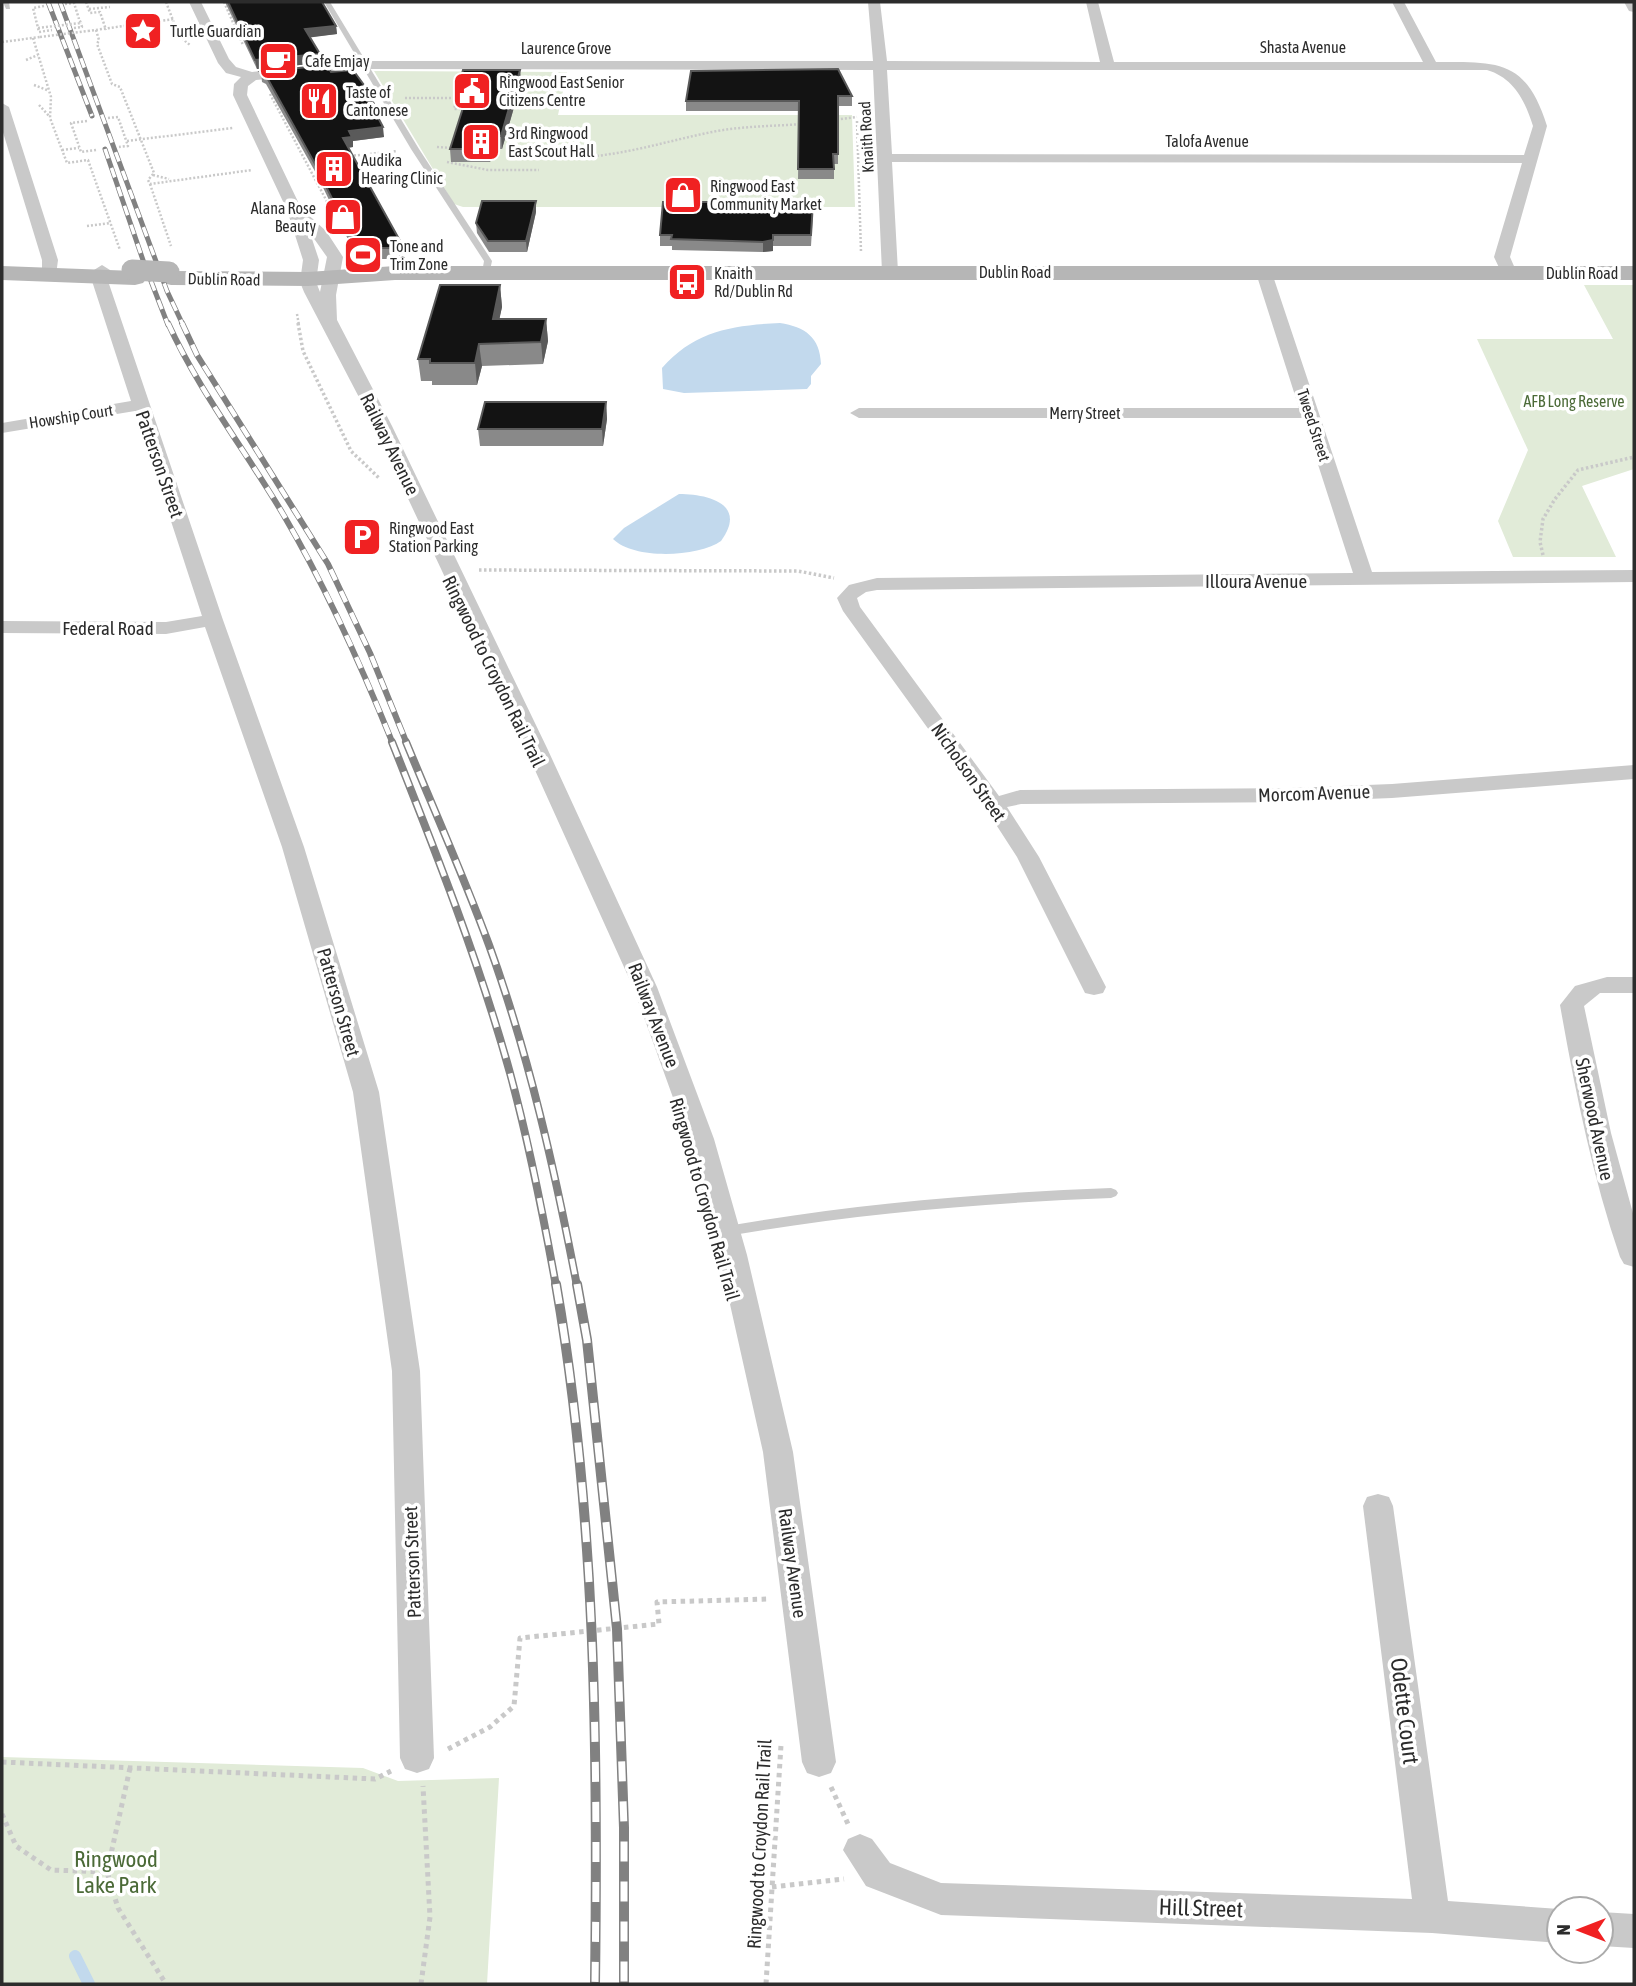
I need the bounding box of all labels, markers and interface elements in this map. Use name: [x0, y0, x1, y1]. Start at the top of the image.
place icon: Turtle Guardian: [122, 10, 164, 52]
place label: Turtle Guardian: [170, 22, 262, 40]
street label: Shasta Avenue: [1260, 38, 1346, 56]
street label: Laurence Grove: [521, 39, 611, 57]
cafe icon: Cafe Emjay: [257, 40, 299, 82]
place label: Cafe Emjay: [305, 52, 370, 71]
public building icon: Ringwood East Senior Citizens Centre: [451, 70, 493, 112]
place label: Ringwood East Senior Citizens Centre: [499, 73, 624, 109]
restaurant icon: Taste of Cantonese: [298, 80, 340, 122]
place label: Taste of Cantonese: [346, 83, 408, 119]
street label: Knaith Road: [855, 101, 877, 173]
building icon: 3rd Ringwood East Scout Hall: [460, 121, 502, 163]
place label: 3rd Ringwood East Scout Hall: [508, 124, 595, 160]
street label: Talofa Avenue: [1165, 132, 1249, 150]
building icon: Audika Hearing Clinic: [313, 148, 355, 190]
place label: Audika Hearing Clinic: [361, 151, 443, 188]
shop icon: Ringwood East Community Market: [662, 174, 704, 216]
place label: Ringwood East Community Market: [710, 177, 822, 214]
shop icon: Alana Rose Beauty: [322, 196, 364, 238]
place label: Alana Rose Beauty: [251, 199, 316, 236]
sports icon: Tone and Trim Zone: [342, 234, 384, 276]
place label: Tone and Trim Zone: [390, 237, 448, 273]
bus stop icon: Knaith Rd/Dublin Rd: [666, 261, 708, 303]
street label: Dublin Road: [979, 263, 1051, 281]
place label: Knaith Rd/Dublin Rd: [714, 264, 793, 300]
street label: Dublin Road: [1546, 264, 1618, 282]
street label: Dublin Road: [187, 269, 261, 289]
street label: Tweed Street: [1294, 387, 1334, 464]
street label: Railway Avenue: [356, 389, 424, 499]
park label: AFB Long Reserve: [1523, 392, 1625, 411]
street label: Howship Court: [28, 400, 115, 433]
street label: Merry Street: [1049, 404, 1121, 423]
street label: Patterson Street: [131, 408, 189, 520]
parking icon: Ringwood East Station Parking: [341, 516, 383, 558]
place label: Ringwood East Station Parking: [389, 519, 478, 556]
street label: Illoura Avenue: [1205, 570, 1307, 592]
street label: Ringwood to Croydon Rail Trail: [438, 572, 550, 770]
street label: Federal Road: [62, 617, 154, 639]
street label: Nicholson Street: [927, 719, 1011, 825]
street label: Morcom Avenue: [1258, 780, 1370, 806]
street label: Patterson Street: [313, 945, 365, 1059]
street label: Railway Avenue: [624, 959, 684, 1071]
street label: Sherwood Avenue: [1571, 1056, 1619, 1182]
street label: Ringwood to Croydon Rail Trail: [665, 1095, 745, 1303]
street label: Patterson Street: [399, 1506, 425, 1618]
street label: Railway Avenue: [774, 1507, 812, 1619]
street label: Odette Court: [1386, 1656, 1424, 1766]
street label: Ringwood to Croydon Rail Trail: [743, 1739, 775, 1949]
park label: Ringwood Lake Park: [74, 1846, 158, 1898]
street label: Hill Street: [1158, 1894, 1244, 1922]
north arrow: [1545, 1895, 1615, 1965]
text: N: [1552, 1924, 1574, 1936]

